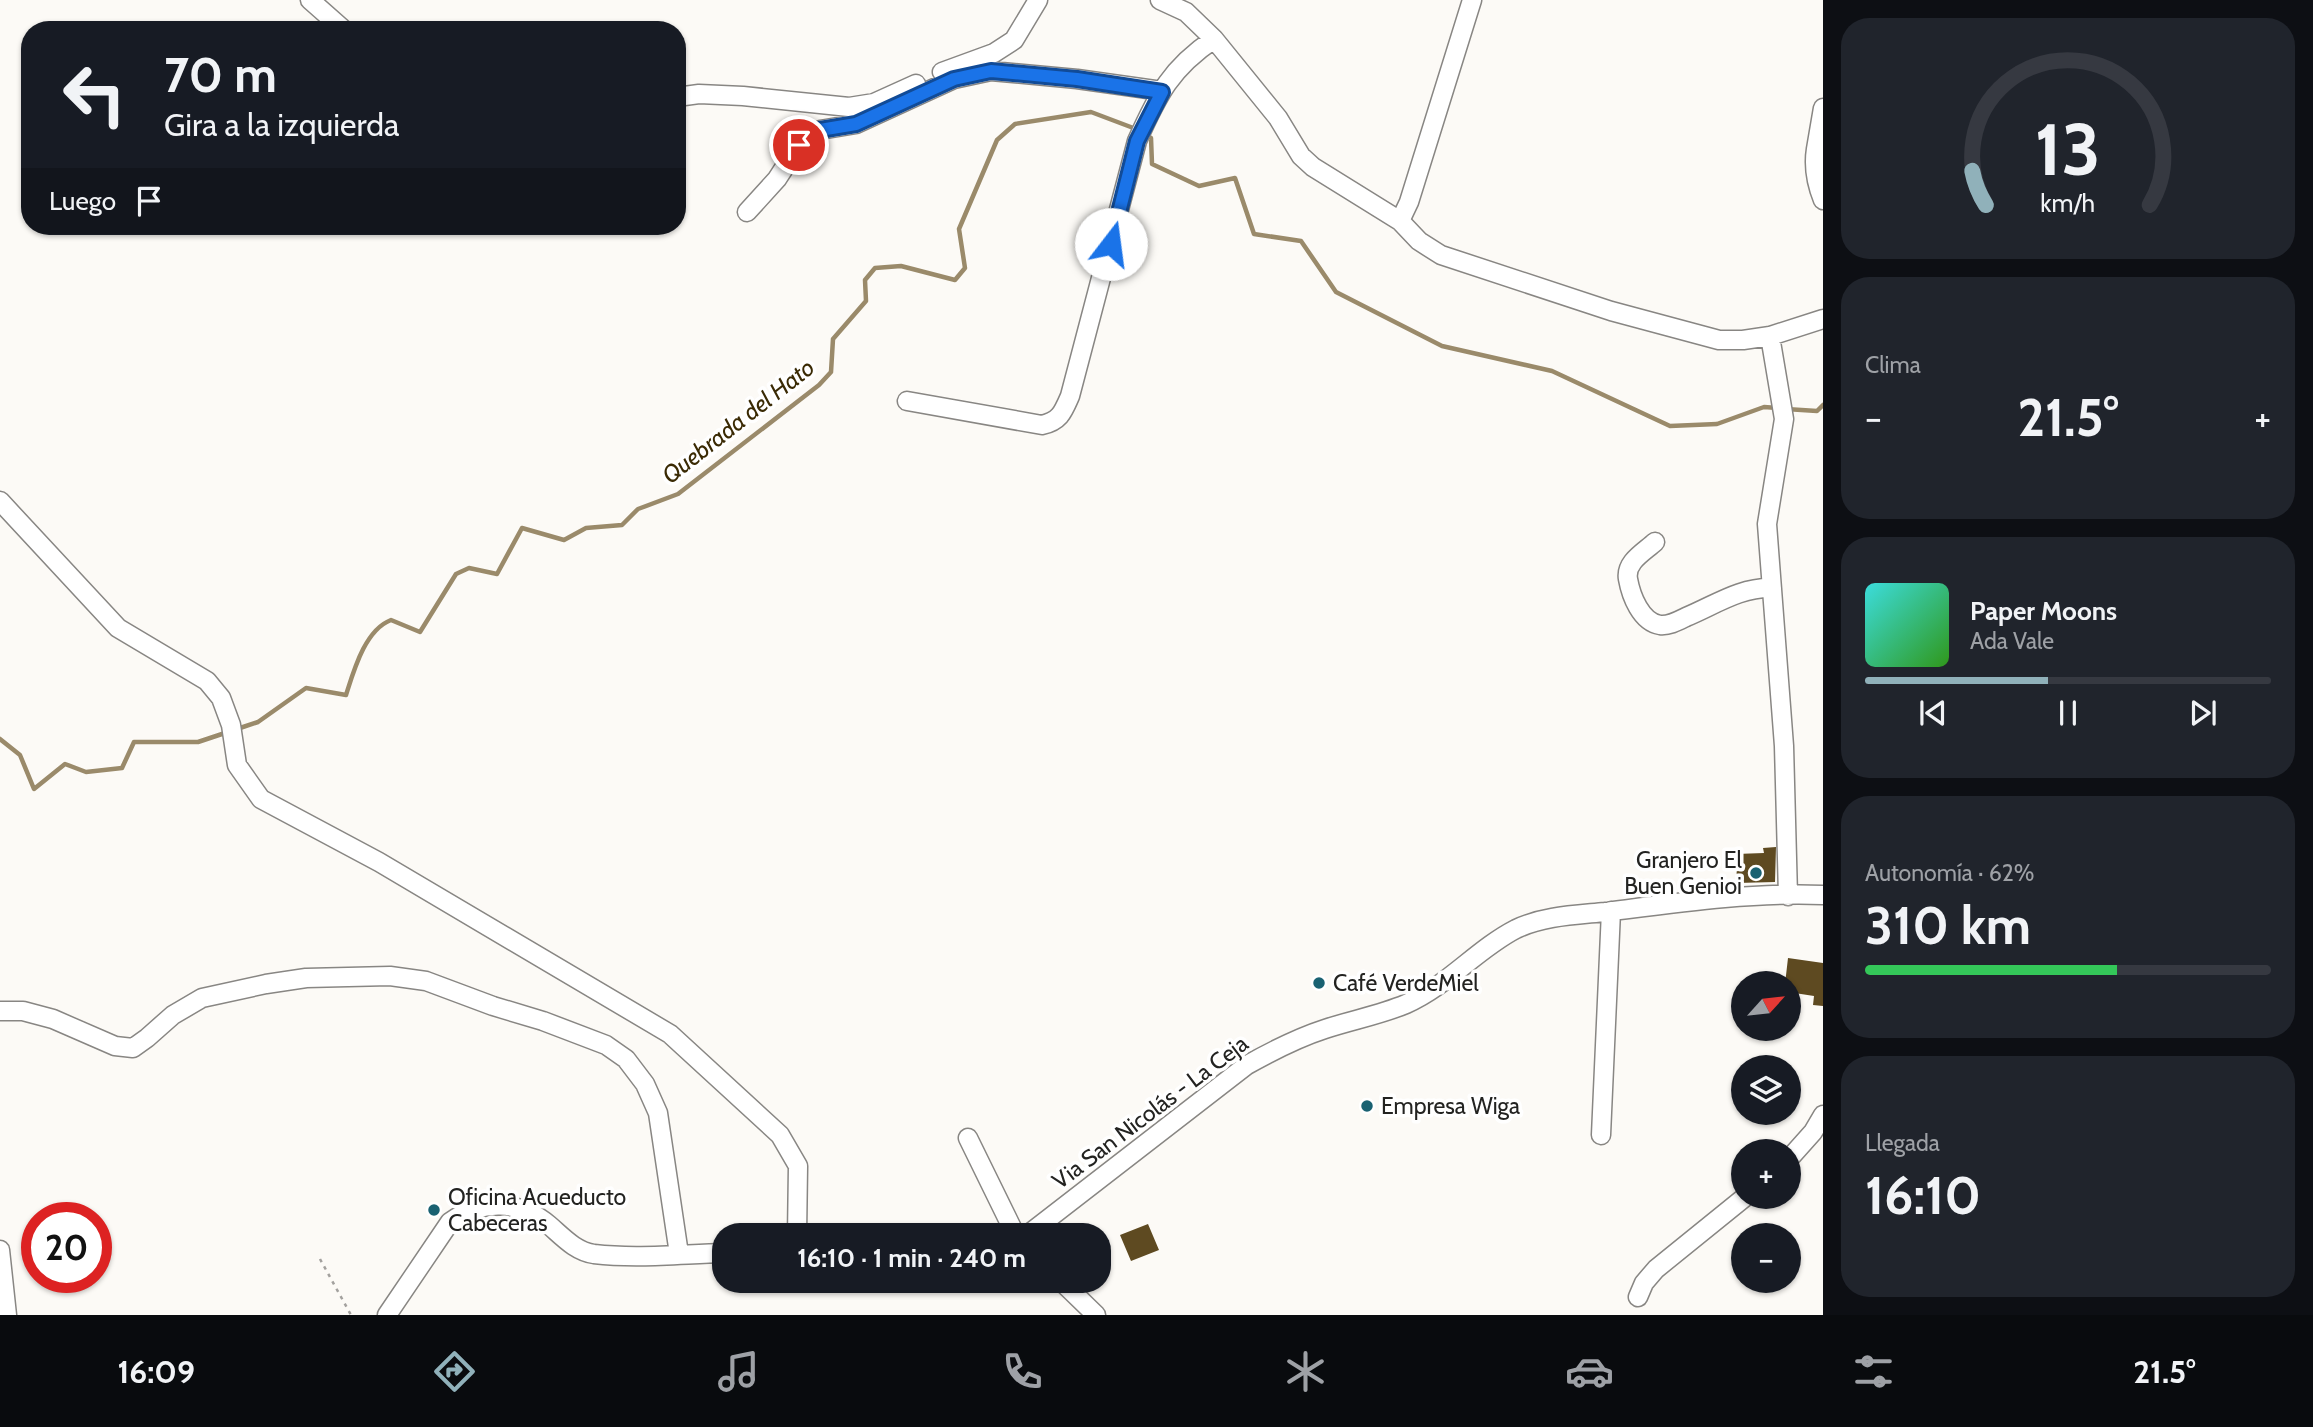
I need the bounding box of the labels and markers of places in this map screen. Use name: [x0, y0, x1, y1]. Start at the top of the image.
pin: [769, 115, 829, 175]
place label: Granjero El Buen Genioi: [1624, 846, 1743, 900]
marker: Granjero El Buen Genioi: [1748, 865, 1764, 881]
place label: Café VerdeMiel: [1333, 969, 1479, 997]
marker: Café VerdeMiel: [1311, 975, 1327, 991]
place label: Empresa Wiga: [1381, 1092, 1520, 1120]
marker: Empresa Wiga: [1359, 1098, 1375, 1114]
place label: Oficina Acueducto Cabeceras: [448, 1183, 626, 1237]
marker: Oficina Acueducto Cabeceras: [426, 1202, 442, 1218]

